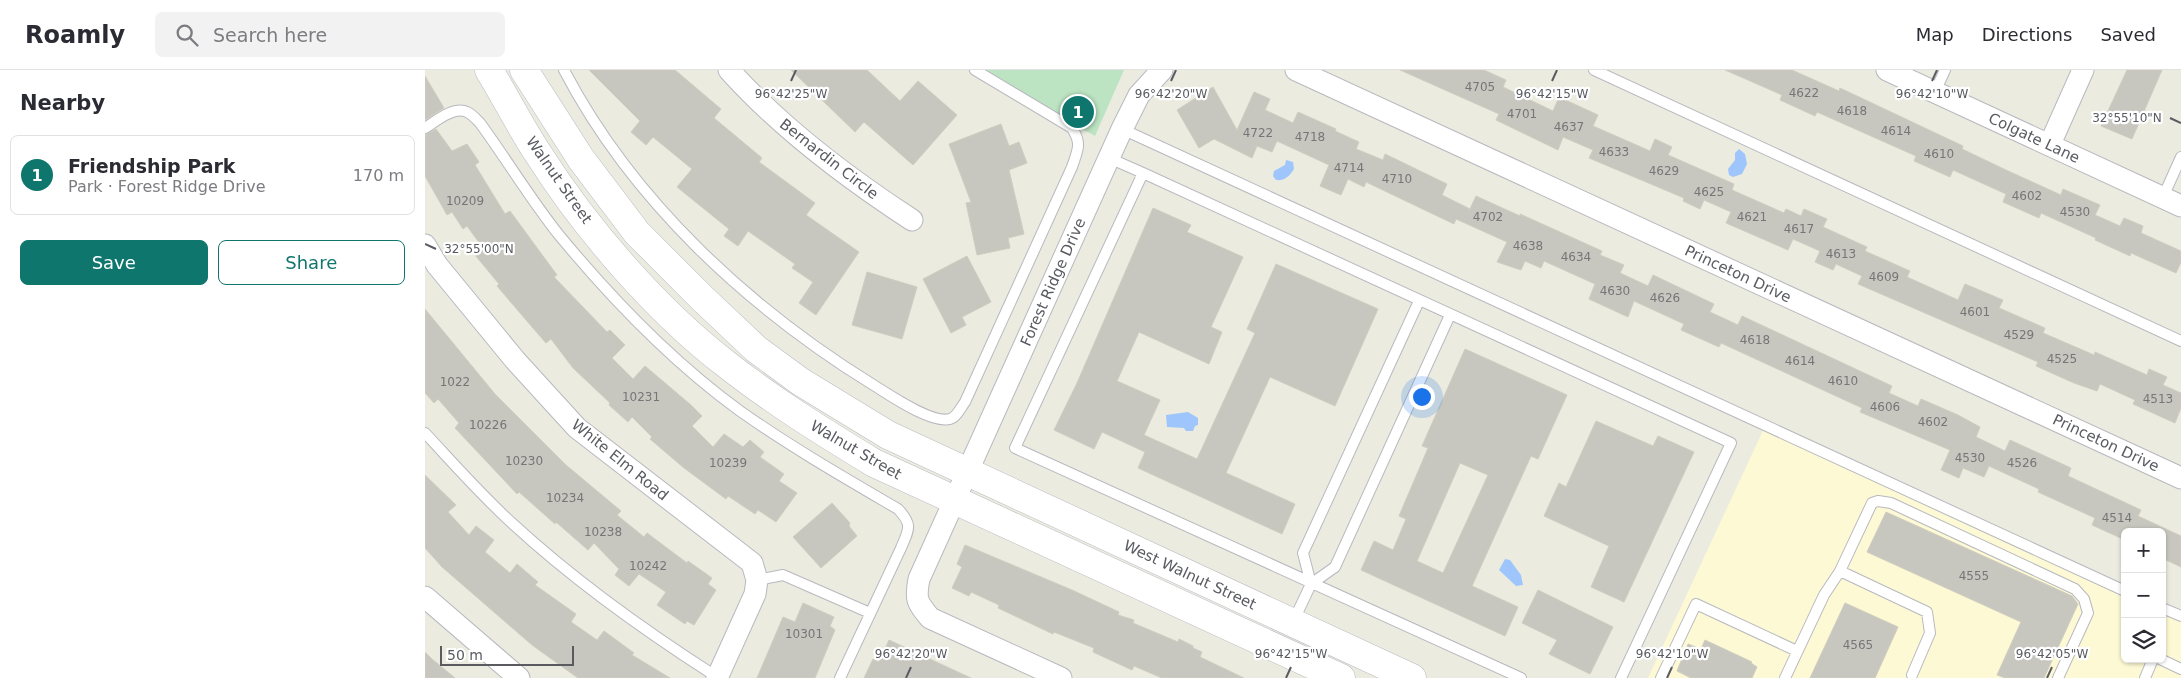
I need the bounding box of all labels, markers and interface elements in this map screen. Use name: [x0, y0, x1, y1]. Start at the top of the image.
search box: [155, 12, 505, 57]
text: Roamly: [25, 21, 125, 49]
icon: search: [173, 21, 201, 49]
text: Search here: [213, 24, 327, 46]
text: Map: [1916, 24, 1954, 45]
text: Directions: [1982, 24, 2072, 45]
text: Saved: [2100, 24, 2156, 45]
house number: 4705: [1465, 80, 1495, 94]
house number: 4622: [1789, 86, 1819, 100]
text: 96°42'25"W: [755, 87, 827, 101]
text: 96°42'20"W: [1135, 87, 1207, 101]
text: 96°42'15"W: [1516, 87, 1588, 101]
text: 96°42'10"W: [1896, 87, 1968, 101]
text: Nearby: [20, 91, 105, 115]
pin: 1: [1062, 93, 1094, 131]
house number: 4618: [1837, 104, 1867, 118]
house number: 4701: [1507, 107, 1537, 121]
street label: Colgate Lane: [1985, 109, 2083, 167]
text: 32°55'10"N: [2092, 111, 2162, 125]
street label: Bernardin Circle: [776, 115, 882, 203]
house number: 4637: [1554, 120, 1584, 134]
house number: 4614: [1881, 124, 1911, 138]
house number: 4722: [1243, 126, 1273, 140]
house number: 4718: [1295, 130, 1325, 144]
street label: Walnut Street: [522, 133, 596, 227]
house number: 4633: [1599, 145, 1629, 159]
house number: 4610: [1924, 147, 1954, 161]
text: Friendship Park: [68, 155, 235, 177]
house number: 4714: [1334, 161, 1364, 175]
house number: 4629: [1649, 164, 1679, 178]
text: 1: [31, 166, 43, 185]
text: 170 m: [353, 166, 404, 185]
house number: 4710: [1382, 172, 1412, 186]
text: Park · Forest Ridge Drive: [68, 177, 265, 196]
house number: 4625: [1694, 185, 1724, 199]
house number: 4602: [2012, 189, 2042, 203]
house number: 10209: [446, 194, 484, 208]
house number: 4530: [2060, 205, 2090, 219]
house number: 4702: [1473, 210, 1503, 224]
house number: 4621: [1737, 210, 1767, 224]
street label: Forest Ridge Drive: [1017, 215, 1089, 349]
house number: 4617: [1784, 222, 1814, 236]
house number: 4638: [1513, 239, 1543, 253]
button: Save: [20, 240, 208, 285]
button: Share: [218, 240, 405, 285]
street label: Princeton Drive: [1682, 241, 1794, 307]
text: 32°55'00"N: [444, 242, 514, 256]
house number: 4613: [1826, 247, 1856, 261]
house number: 4634: [1561, 250, 1591, 264]
house number: 4609: [1869, 270, 1899, 284]
house number: 4630: [1600, 284, 1630, 298]
house number: 4626: [1650, 291, 1680, 305]
house number: 4601: [1960, 305, 1990, 319]
house number: 4529: [2004, 328, 2034, 342]
house number: 4618: [1740, 333, 1770, 347]
house number: 4525: [2047, 352, 2077, 366]
house number: 4614: [1785, 354, 1815, 368]
house number: 4610: [1828, 374, 1858, 388]
house number: 1022: [440, 375, 470, 389]
your location: [1409, 384, 1435, 410]
house number: 10231: [622, 390, 660, 404]
house number: 4513: [2143, 392, 2173, 406]
house number: 4606: [1870, 400, 1900, 414]
street label: Princeton Drive: [2050, 410, 2162, 476]
house number: 4602: [1918, 415, 1948, 429]
street label: White Elm Road: [568, 416, 672, 504]
street label: Walnut Street: [807, 417, 905, 483]
house number: 10226: [469, 418, 507, 432]
house number: 4530: [1955, 451, 1985, 465]
house number: 10230: [505, 454, 543, 468]
house number: 10239: [709, 456, 747, 470]
house number: 4526: [2007, 456, 2037, 470]
house number: 10234: [546, 491, 584, 505]
house number: 4514: [2102, 511, 2132, 525]
house number: 10238: [584, 525, 622, 539]
map controls: [2121, 528, 2166, 663]
button: +: [2121, 528, 2166, 573]
street label: West Walnut Street: [1121, 536, 1259, 614]
house number: 10242: [629, 559, 667, 573]
house number: 4555: [1959, 569, 1989, 583]
button: −: [2121, 573, 2166, 618]
button: layers: [2121, 618, 2166, 663]
house number: 10301: [785, 627, 823, 641]
house number: 4565: [1843, 638, 1873, 652]
scale bar: [440, 643, 574, 666]
text: 50 m: [447, 647, 483, 663]
text: 96°42'20"W: [875, 647, 947, 661]
text: 96°42'15"W: [1255, 647, 1327, 661]
text: 96°42'10"W: [1636, 647, 1708, 661]
text: 96°42'05"W: [2016, 647, 2088, 661]

